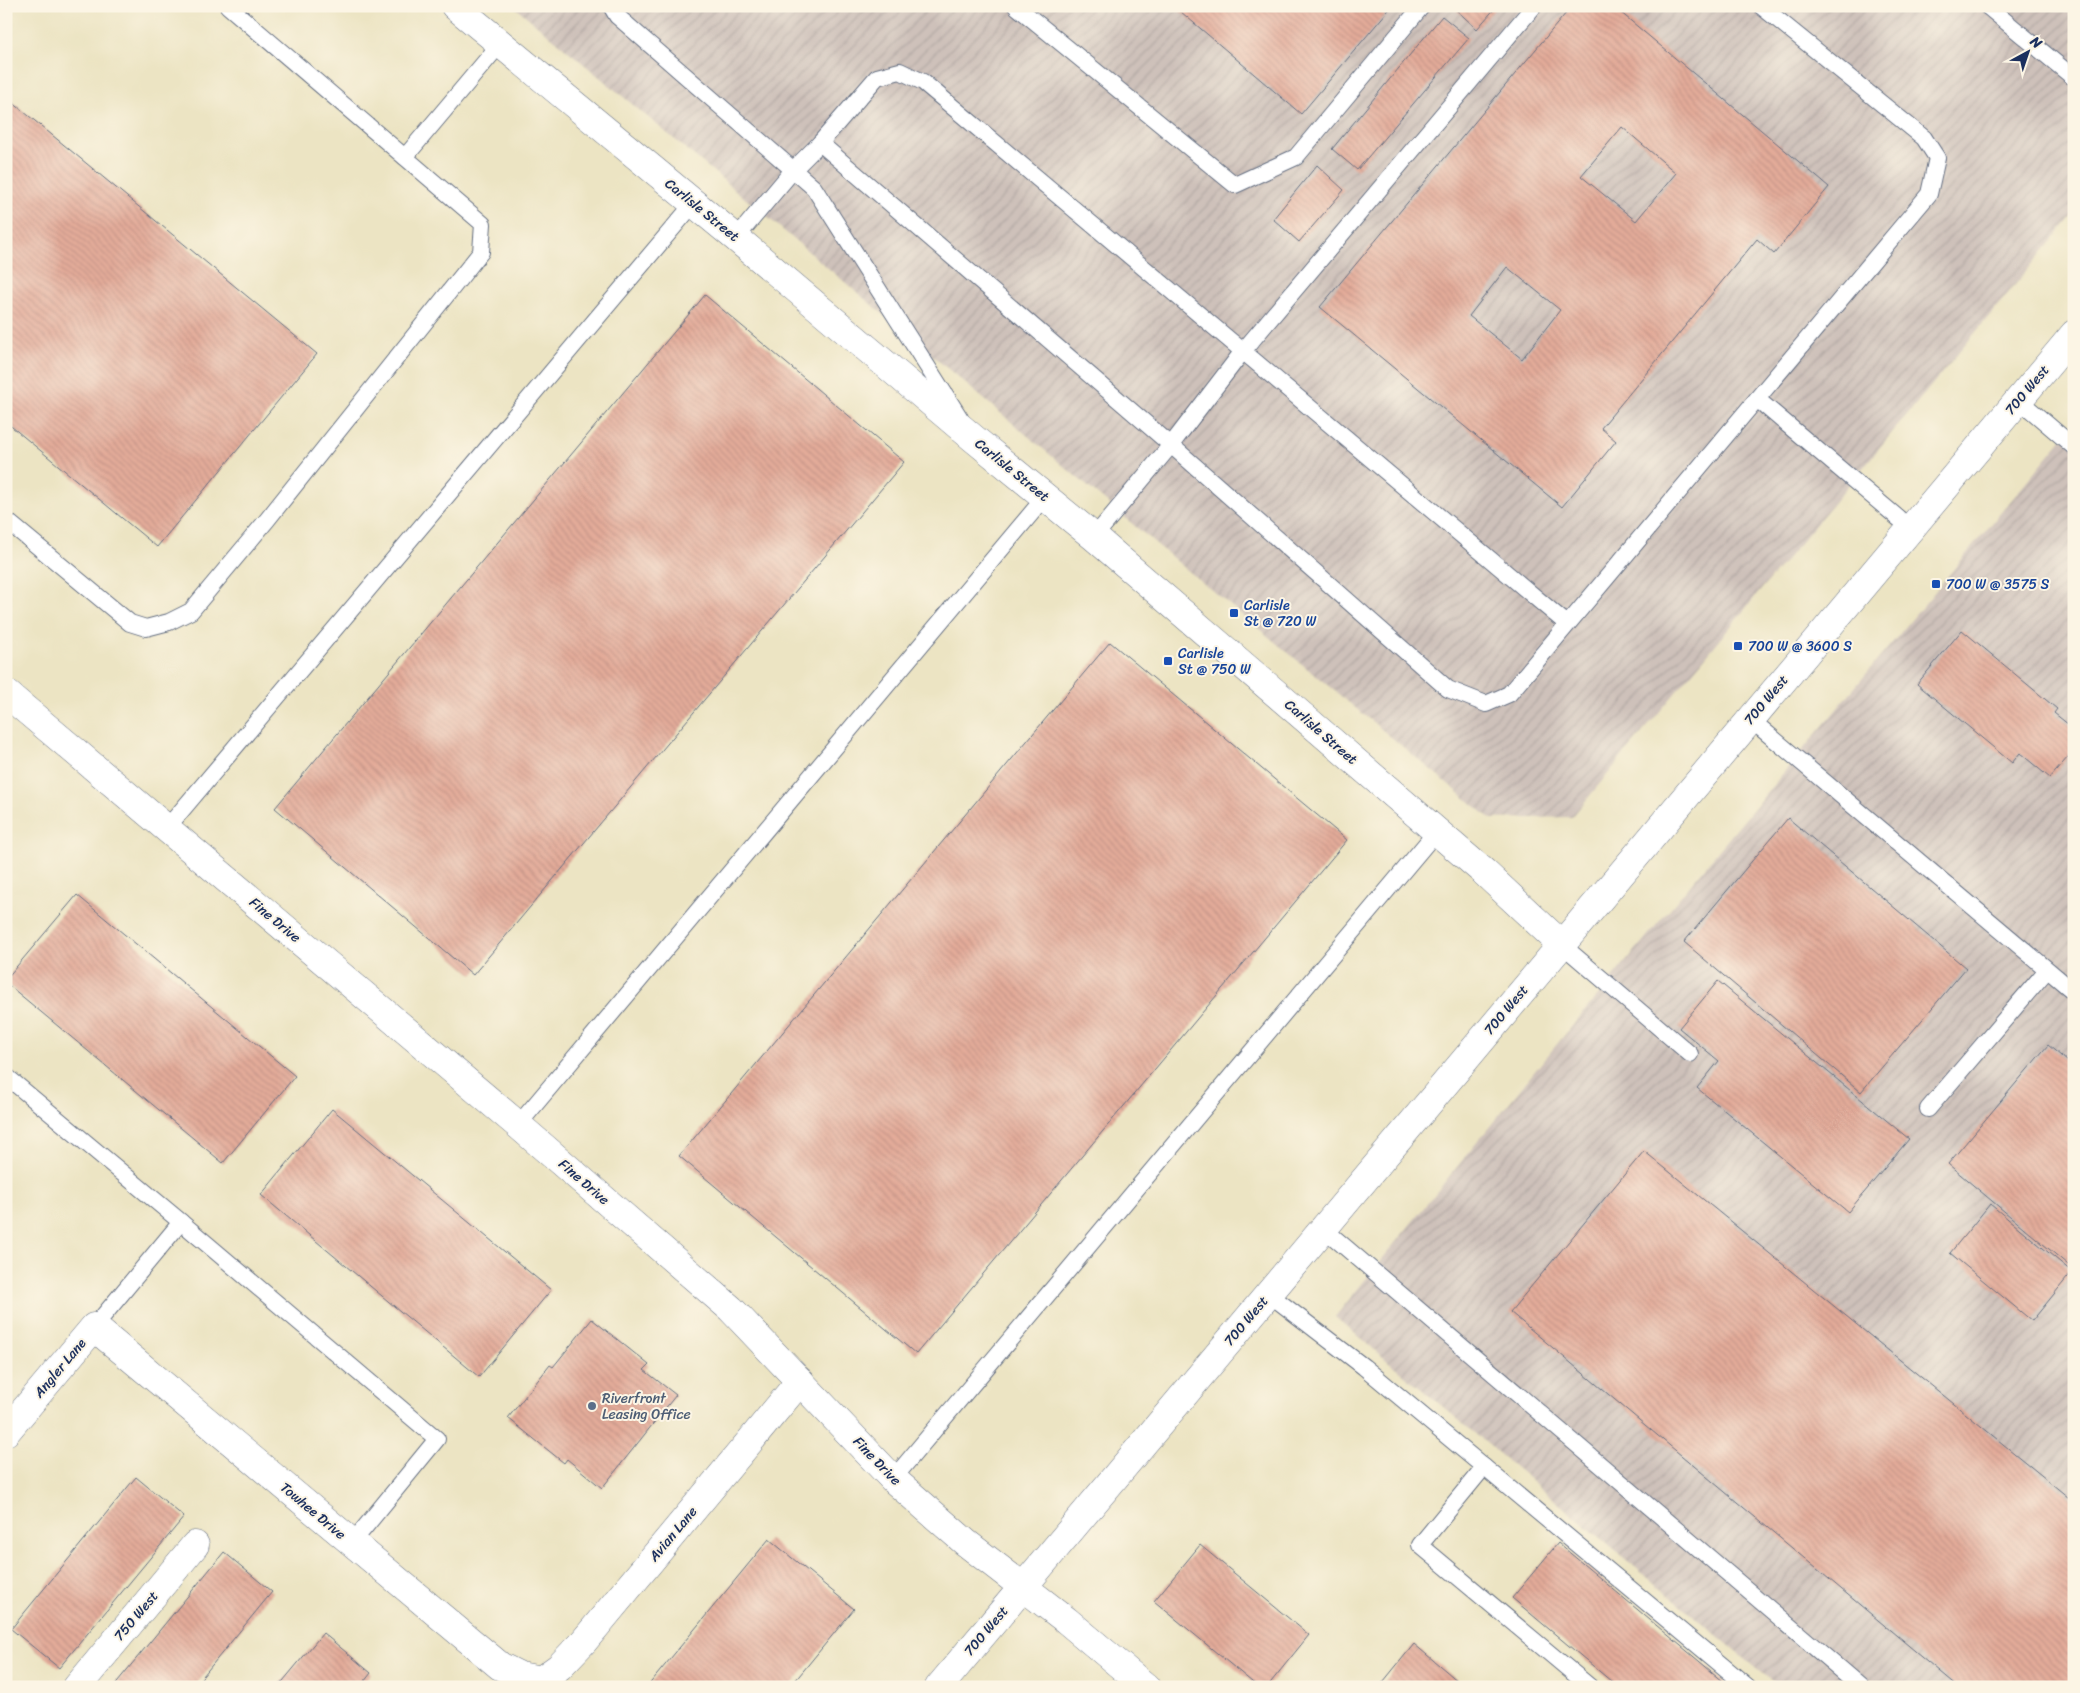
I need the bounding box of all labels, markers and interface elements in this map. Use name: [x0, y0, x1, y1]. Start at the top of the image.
north arrow: [2002, 28, 2052, 78]
text: N: [2024, 29, 2048, 55]
street label: Carlisle Street: [659, 172, 745, 248]
street label: 700 West: [1998, 359, 2056, 421]
street label: Carlisle Street: [969, 432, 1055, 508]
place label: 700 W @ 3575 S: [1946, 572, 2050, 597]
marker: 700 W @ 3575 S: [1930, 578, 1942, 590]
place label: Carlisle St @ 720 W: [1244, 593, 1317, 634]
marker: Carlisle St @ 720 W: [1228, 607, 1240, 619]
place label: 700 W @ 3600 S: [1748, 634, 1852, 659]
marker: 700 W @ 3600 S: [1732, 640, 1744, 652]
place label: Carlisle St @ 750 W: [1178, 641, 1251, 682]
marker: Carlisle St @ 750 W: [1162, 655, 1174, 667]
street label: 700 West: [1737, 669, 1795, 731]
street label: Carlisle Street: [1279, 693, 1363, 771]
street label: Fine Drive: [243, 891, 307, 949]
street label: 700 West: [1477, 979, 1535, 1041]
street label: Fine Drive: [553, 1152, 615, 1212]
street label: 700 West: [1217, 1290, 1275, 1352]
street label: Angler Lane: [27, 1332, 93, 1404]
place label: Riverfront Leasing Office: [602, 1386, 691, 1427]
marker: Riverfront Leasing Office: [586, 1400, 598, 1412]
street label: Fine Drive: [847, 1430, 907, 1492]
street label: Towhee Drive: [274, 1476, 352, 1546]
street label: Avian Lane: [642, 1501, 704, 1568]
street label: 750 West: [107, 1585, 165, 1647]
street label: 700 West: [957, 1600, 1015, 1662]

